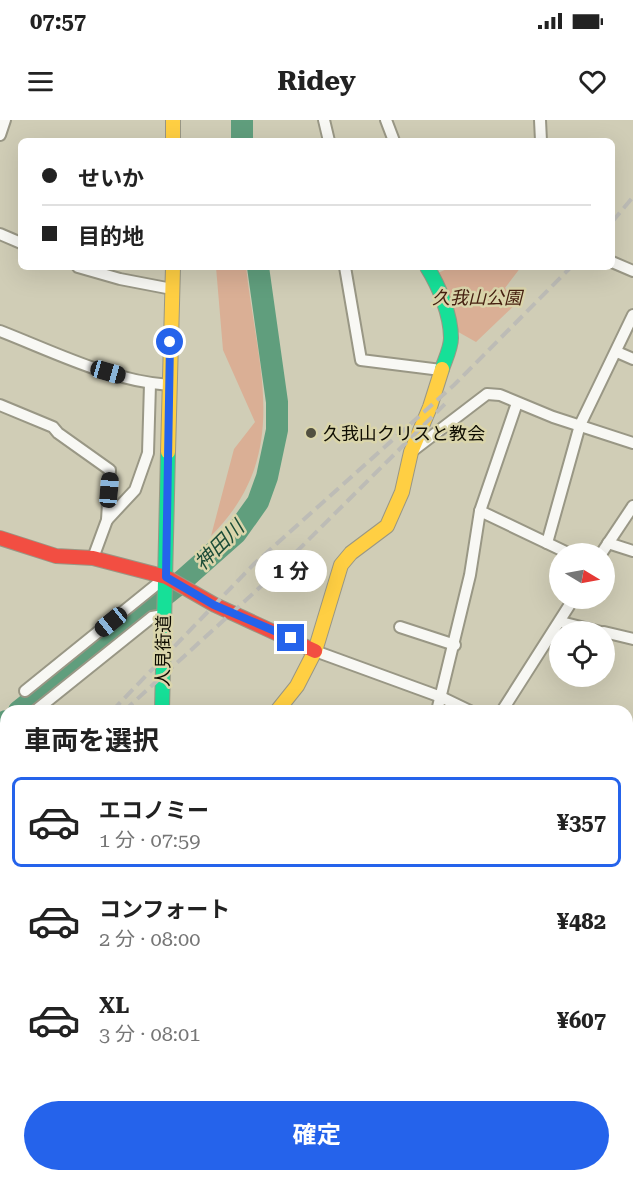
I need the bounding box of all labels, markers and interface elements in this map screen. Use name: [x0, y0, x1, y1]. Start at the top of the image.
text: 07:57: [30, 9, 86, 34]
icon: menu: [24, 65, 57, 98]
text: Ridey: [277, 65, 356, 97]
icon: heart: [576, 65, 609, 98]
text: せいか: [78, 166, 144, 191]
text: 目的地: [78, 224, 144, 249]
park label: 久我山公園: [432, 287, 525, 308]
route start: [156, 328, 183, 355]
car: [88, 358, 128, 386]
place label: 久我山クリスと教会: [323, 423, 485, 444]
marker: 久我山クリスと教会: [304, 426, 318, 440]
car: [98, 471, 120, 509]
water label: 神田川: [189, 514, 250, 575]
north arrow: [549, 543, 615, 609]
map controls: [549, 543, 615, 687]
callout: 1 分: [255, 551, 327, 593]
text: 1 分: [273, 559, 309, 583]
car: [91, 604, 131, 640]
street label: 人見街道: [152, 615, 174, 687]
button: locate: [549, 621, 615, 687]
route end: [277, 624, 304, 651]
text: 車両を選択: [24, 725, 159, 757]
icon: car: [27, 795, 81, 849]
text: エコノミー: [99, 798, 209, 823]
text: ¥357: [557, 810, 606, 835]
text: 1 分 · 07:59: [99, 828, 200, 852]
icon: car: [27, 894, 81, 948]
text: コンフォート: [99, 897, 230, 922]
text: ¥482: [557, 909, 606, 934]
text: 2 分 · 08:00: [99, 927, 200, 951]
icon: car: [27, 993, 81, 1047]
text: XL: [99, 993, 129, 1018]
text: ¥607: [557, 1008, 606, 1033]
text: 3 分 · 08:01: [99, 1022, 200, 1046]
button: 確定: [24, 1101, 609, 1170]

